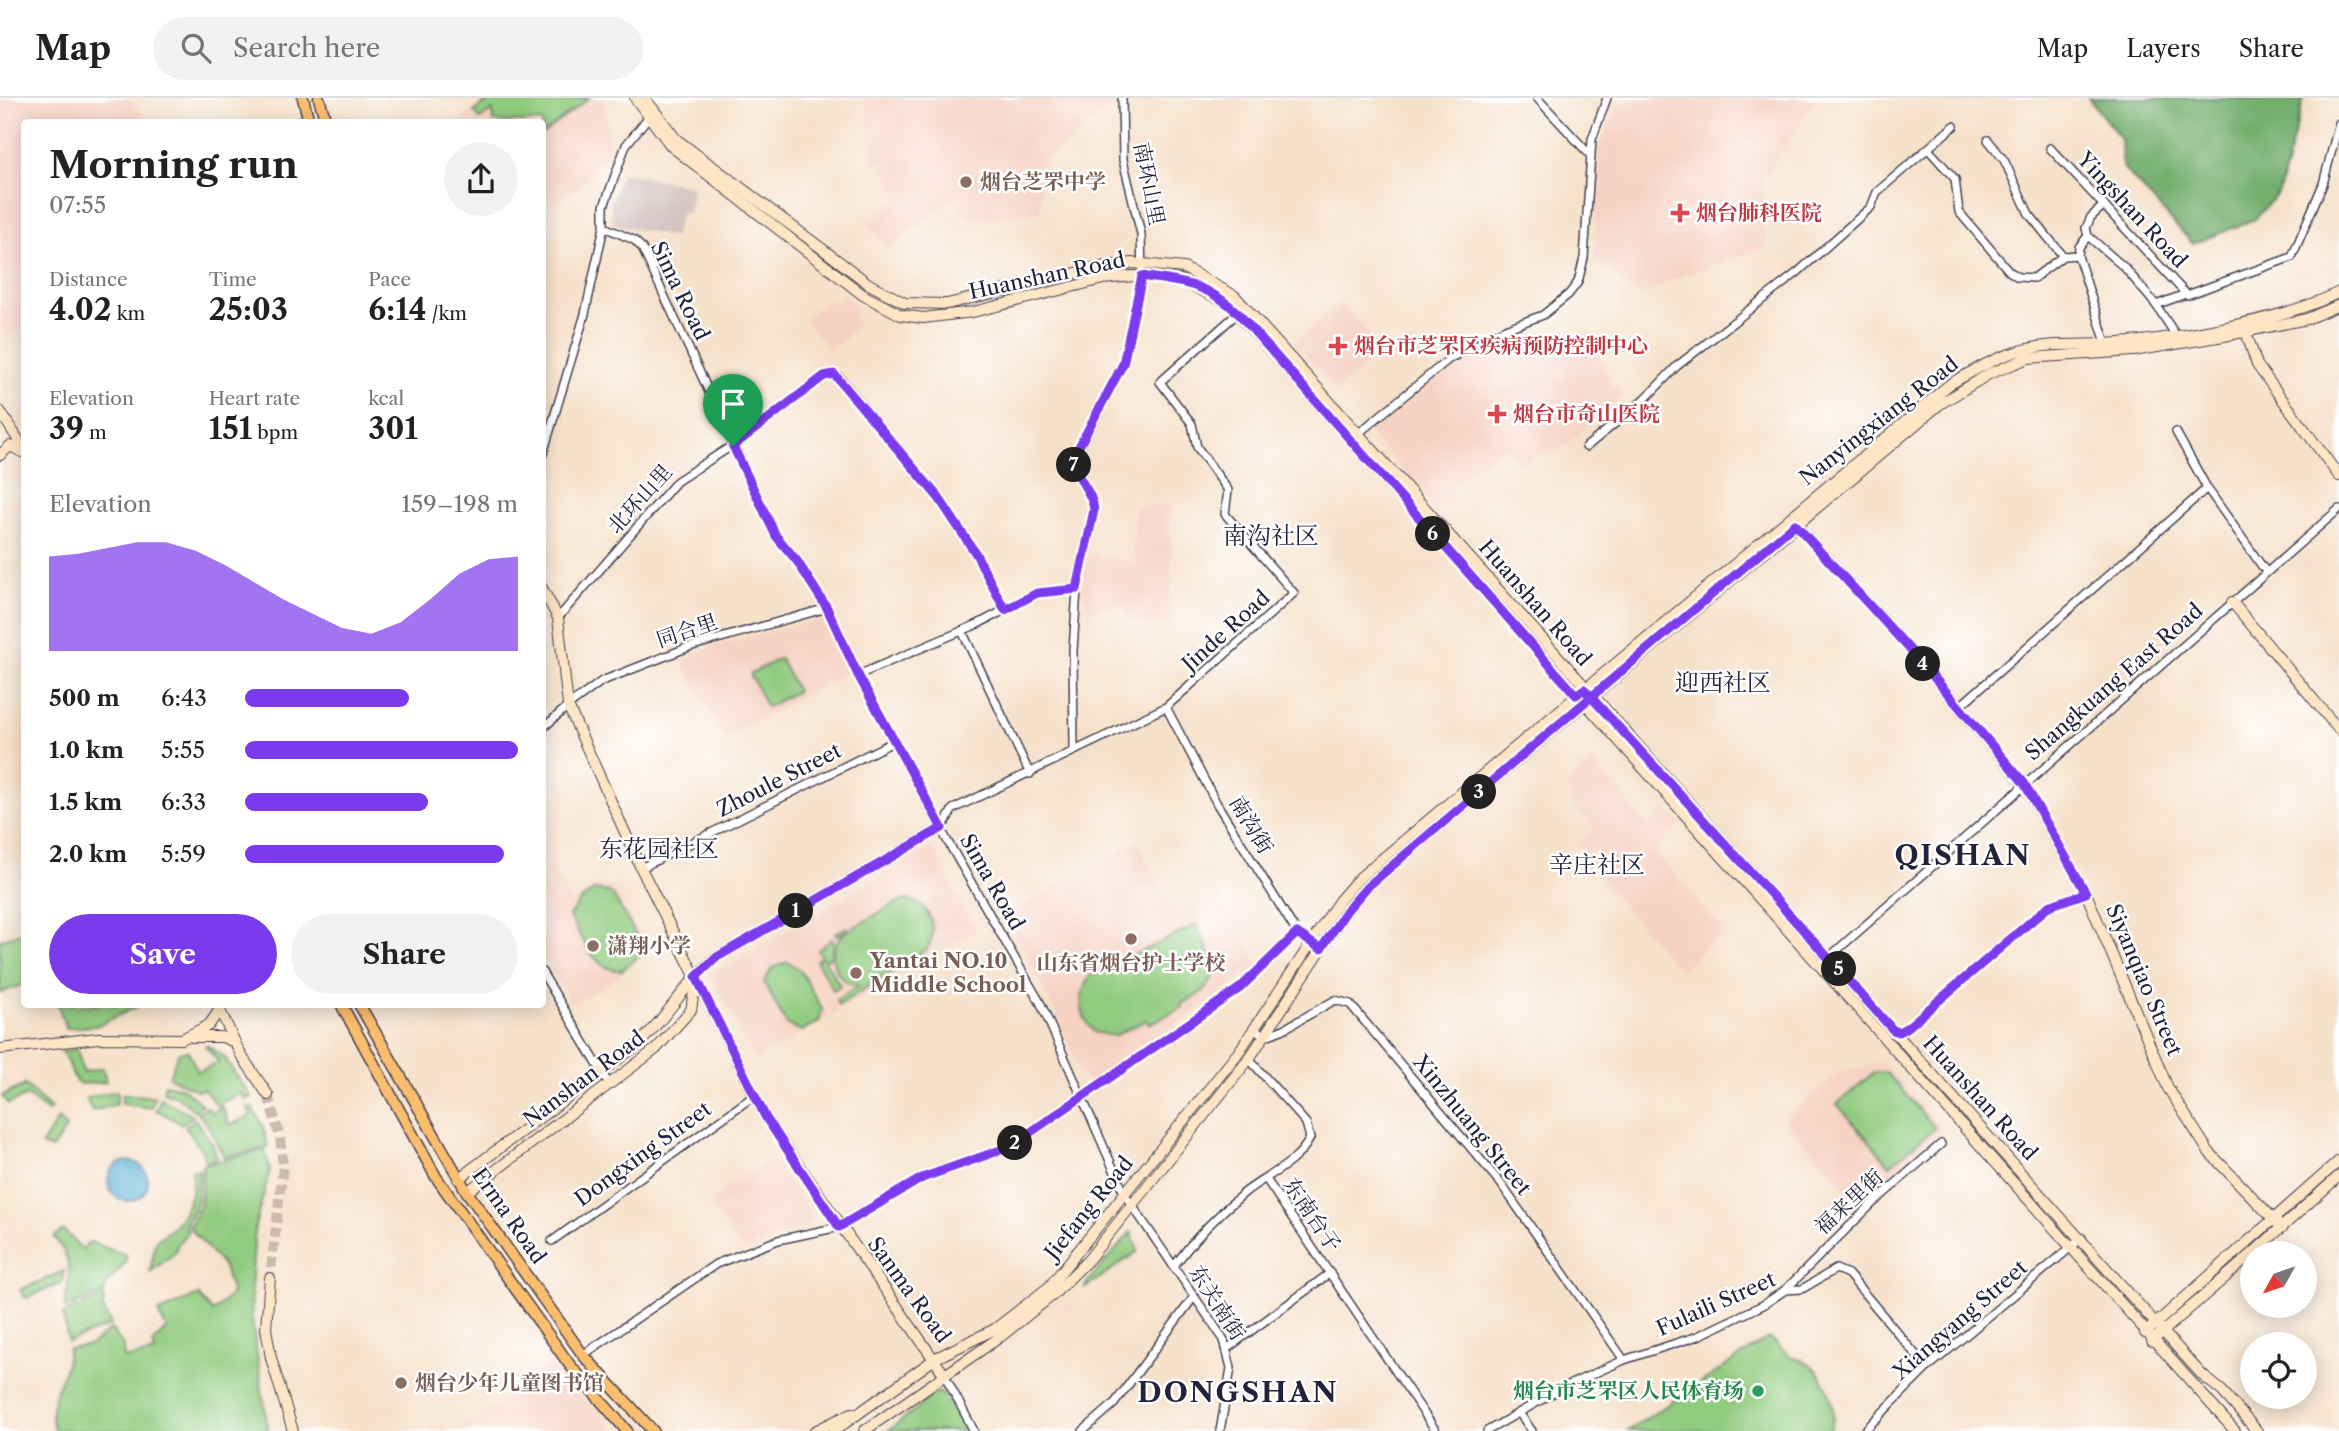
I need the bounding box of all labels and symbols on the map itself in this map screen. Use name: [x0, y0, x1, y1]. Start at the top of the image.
street label: 南环山里: [1129, 140, 1170, 228]
street label: Yingshan Road: [2072, 146, 2193, 273]
place label: 烟台芝罘中学: [980, 169, 1106, 194]
marker: 烟台芝罘中学: [958, 174, 974, 190]
place label: 烟台肺科医院: [1696, 200, 1822, 225]
marker: 烟台肺科医院: [1670, 203, 1690, 223]
street label: Sima Road: [646, 237, 715, 344]
street label: Huanshan Road: [967, 247, 1127, 304]
place label: 烟台市芝罘区疾病预防控制中心: [1354, 333, 1648, 358]
marker: 烟台市芝罘区疾病预防控制中心: [1328, 336, 1348, 356]
street label: Nanyingxiang Road: [1794, 351, 1963, 490]
pin: [703, 374, 763, 446]
place label: 烟台市奇山医院: [1513, 401, 1660, 426]
marker: 烟台市奇山医院: [1487, 404, 1507, 424]
pin: 7: [1056, 448, 1092, 482]
street label: 北环山里: [602, 459, 677, 538]
pin: 6: [1416, 516, 1450, 551]
district label: 南沟社区: [1223, 521, 1319, 550]
street label: Huanshan Road: [1474, 535, 1597, 671]
street label: Jinde Road: [1175, 585, 1275, 678]
street label: Shangkuang East Road: [2020, 598, 2208, 765]
street label: 同合里: [653, 608, 721, 653]
pin: 4: [1906, 646, 1940, 682]
district label: 迎西社区: [1675, 668, 1771, 697]
street label: Zhoule Street: [712, 737, 846, 822]
pin: 3: [1462, 774, 1496, 810]
street label: 南沟街: [1224, 791, 1278, 858]
street label: Sima Road: [955, 829, 1030, 934]
district label: 东花园社区: [599, 834, 719, 863]
district label: QISHAN: [1895, 838, 2031, 872]
district label: 辛庄社区: [1549, 850, 1645, 879]
pin: 1: [778, 894, 814, 928]
street label: Siyanqiao Street: [2101, 900, 2188, 1060]
marker: 山东省烟台护士学校: [1123, 931, 1139, 947]
place label: 潇翔小学: [607, 933, 691, 958]
marker: 潇翔小学: [585, 938, 601, 954]
place label: Yantai NO.10 Middle School: [869, 948, 1026, 997]
place label: 山东省烟台护士学校: [1037, 950, 1226, 975]
pin: 5: [1822, 952, 1856, 986]
marker: Yantai NO.10 Middle School: [848, 965, 864, 981]
street label: Nanshan Road: [518, 1025, 649, 1132]
street label: Huanshan Road: [1918, 1030, 2043, 1165]
street label: Xinzhuang Street: [1407, 1049, 1537, 1200]
street label: Dongxing Street: [570, 1096, 716, 1211]
pin: 2: [998, 1126, 1032, 1160]
street label: Jiefang Road: [1037, 1151, 1138, 1267]
street label: Erma Road: [467, 1163, 552, 1269]
street label: 福来里街: [1809, 1164, 1888, 1239]
street label: 东南台子: [1279, 1173, 1346, 1257]
street label: Sanma Road: [863, 1232, 956, 1348]
north arrow: [2240, 1241, 2317, 1318]
street label: Xiangyang Street: [1887, 1254, 2032, 1385]
street label: 东关南街: [1184, 1261, 1251, 1345]
street label: Fulaili Street: [1652, 1266, 1780, 1341]
place label: 烟台少年儿童图书馆: [415, 1370, 604, 1395]
marker: 烟台少年儿童图书馆: [393, 1375, 409, 1391]
district label: DONGSHAN: [1137, 1375, 1339, 1409]
place label: 烟台市芝罘区人民体育场: [1513, 1378, 1744, 1403]
marker: 烟台市芝罘区人民体育场: [1750, 1383, 1766, 1399]

